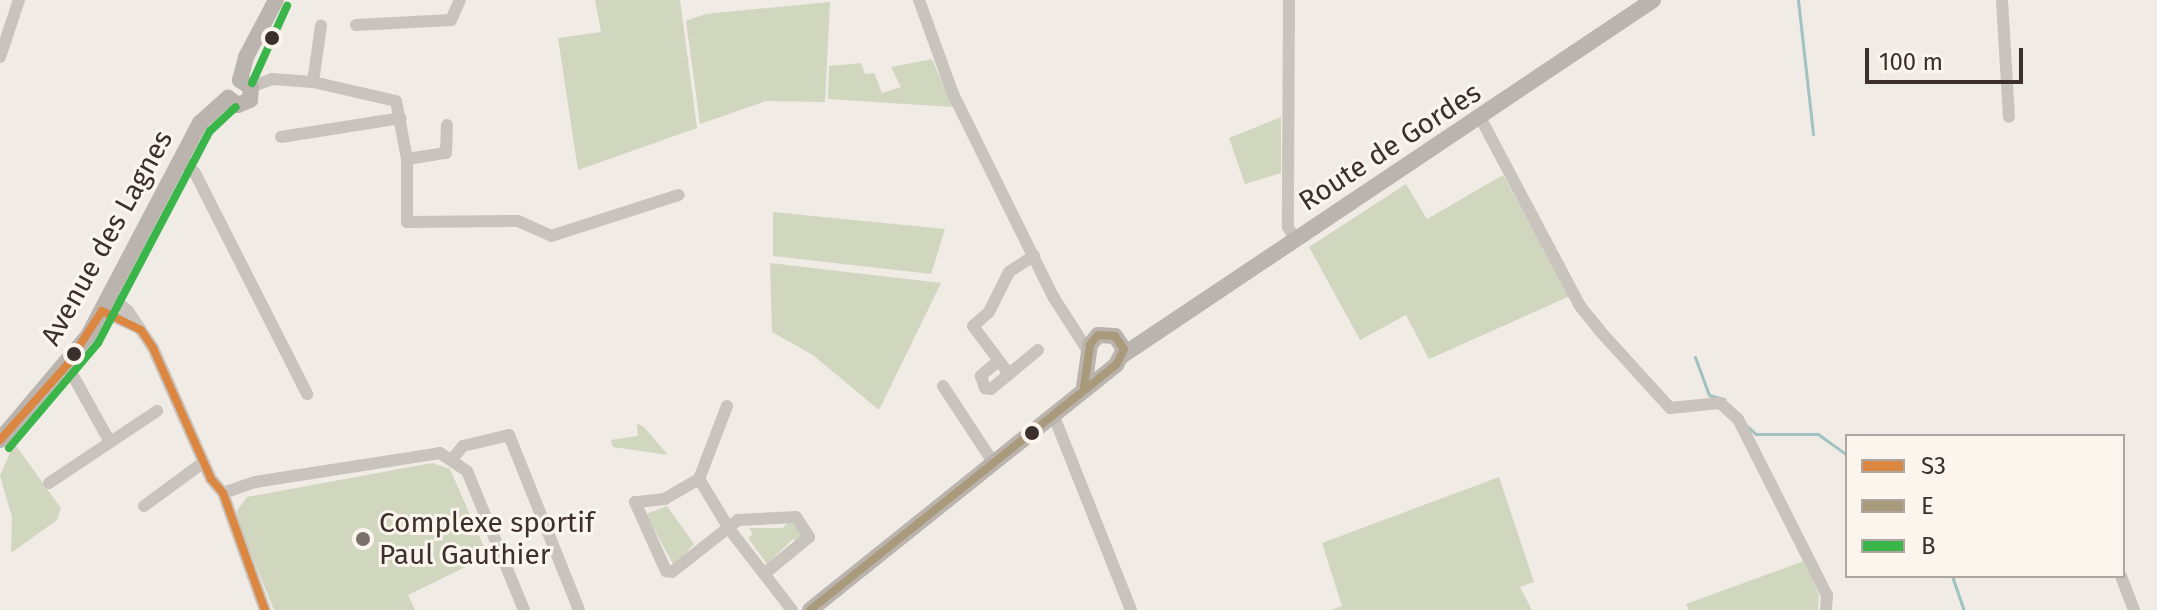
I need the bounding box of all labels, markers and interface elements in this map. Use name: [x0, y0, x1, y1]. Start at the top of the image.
unlabelled marker: [264, 30, 280, 46]
scale bar: [1869, 32, 2027, 82]
text: 100 m: [1879, 48, 1943, 76]
street label: Route de Gordes: [1293, 76, 1487, 218]
street label: Avenue des Lagnes: [34, 125, 180, 351]
unlabelled marker: [66, 346, 82, 362]
unlabelled marker: [1024, 425, 1040, 441]
legend: [1845, 434, 2125, 578]
text: S3: [1921, 452, 1946, 480]
text: E: [1921, 492, 1934, 520]
place label: Complexe sportif Paul Gauthier: [379, 506, 594, 572]
marker: Complexe sportif Paul Gauthier: [354, 530, 372, 548]
text: B: [1921, 532, 1936, 560]

